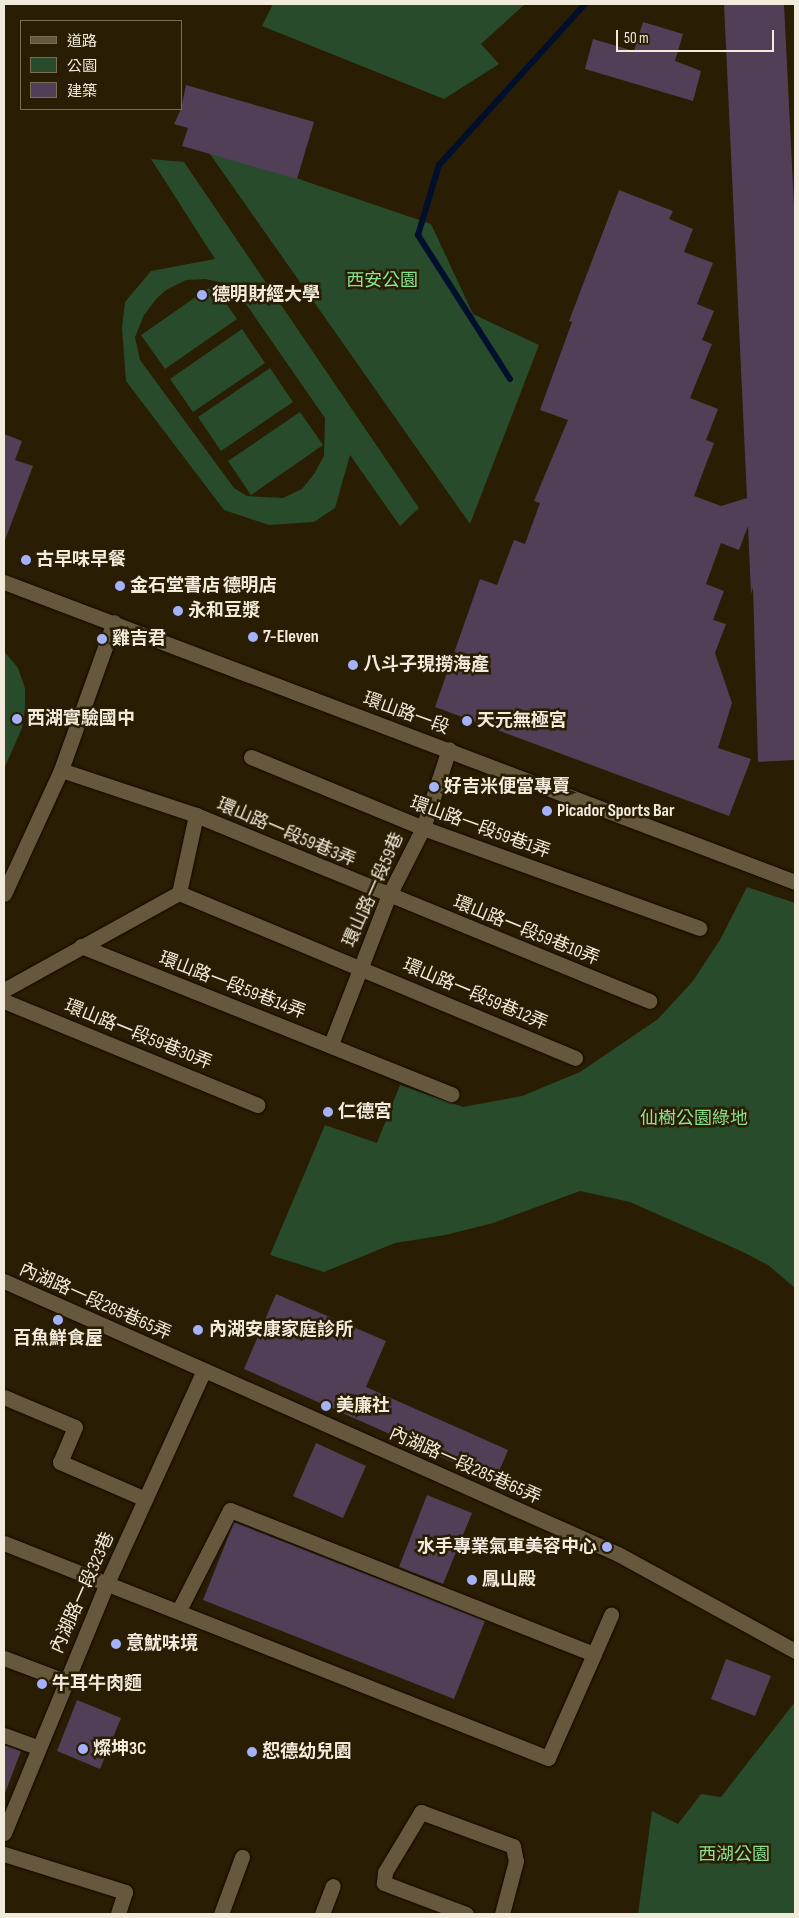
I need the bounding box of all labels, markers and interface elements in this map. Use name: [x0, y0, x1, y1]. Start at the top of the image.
legend: [20, 20, 182, 110]
scale bar: [619, 20, 776, 52]
text: 50 m: [624, 29, 649, 48]
text: 道路: [67, 32, 97, 51]
text: 公園: [67, 57, 97, 76]
text: 建築: [67, 82, 97, 101]
park label: 西安公園: [346, 270, 418, 292]
place label: 德明財經大學: [212, 284, 320, 306]
marker: 德明財經大學: [196, 289, 208, 301]
place label: 古早味早餐: [36, 549, 126, 571]
marker: 古早味早餐: [20, 554, 32, 566]
place label: 金石堂書店 德明店: [130, 575, 277, 597]
marker: 金石堂書店 德明店: [114, 580, 126, 592]
place label: 永和豆漿: [188, 600, 260, 622]
marker: 永和豆漿: [172, 605, 184, 617]
place label: 7-Eleven: [263, 626, 319, 648]
place label: 雞吉君: [112, 628, 166, 650]
marker: 7-Eleven: [247, 631, 259, 643]
marker: 雞吉君: [96, 633, 108, 645]
place label: 八斗子現撈海產: [363, 654, 489, 676]
marker: 八斗子現撈海產: [347, 659, 359, 671]
street label: 環山路一段: [360, 688, 452, 740]
place label: 西湖實驗國中: [27, 708, 135, 730]
place label: 天元無極宮: [477, 710, 567, 732]
marker: 西湖實驗國中: [11, 713, 23, 725]
marker: 天元無極宮: [461, 715, 473, 727]
place label: 好吉米便當專賣: [444, 776, 570, 798]
marker: 好吉米便當專賣: [428, 781, 440, 793]
street label: 環山路一段59巷1弄: [407, 793, 553, 863]
street label: 環山路一段59巷3弄: [213, 794, 359, 872]
place label: Picador Sports Bar: [557, 800, 675, 822]
marker: Picador Sports Bar: [541, 805, 553, 817]
street label: 環山路一段59巷: [339, 829, 409, 951]
street label: 環山路一段59巷10弄: [450, 892, 602, 970]
street label: 環山路一段59巷14弄: [156, 948, 308, 1024]
street label: 環山路一段59巷12弄: [399, 955, 551, 1035]
street label: 環山路一段59巷30弄: [61, 996, 215, 1074]
place label: 仁德宮: [338, 1101, 392, 1123]
marker: 仁德宮: [322, 1106, 334, 1118]
park label: 仙樹公園綠地: [640, 1108, 748, 1130]
street label: 內湖路一段285巷65弄: [16, 1259, 174, 1345]
marker: 百魚鮮食屋: [52, 1314, 64, 1326]
place label: 內湖安康家庭診所: [209, 1319, 353, 1341]
marker: 內湖安康家庭診所: [191, 1323, 205, 1337]
place label: 百魚鮮食屋: [13, 1328, 103, 1350]
place label: 美廉社: [336, 1395, 390, 1417]
marker: 美廉社: [320, 1400, 332, 1412]
street label: 內湖路一段285巷65弄: [386, 1423, 544, 1509]
street label: 內湖路一段323巷: [47, 1529, 119, 1657]
place label: 水手專業氣車美容中心: [417, 1536, 597, 1558]
marker: 水手專業氣車美容中心: [601, 1541, 613, 1553]
place label: 鳳山殿: [482, 1569, 536, 1591]
marker: 鳳山殿: [466, 1574, 478, 1586]
place label: 意魷味境: [126, 1633, 198, 1655]
marker: 意魷味境: [110, 1638, 122, 1650]
place label: 牛耳牛肉麵: [52, 1673, 142, 1695]
marker: 牛耳牛肉麵: [36, 1678, 48, 1690]
place label: 燦坤3C: [93, 1738, 146, 1760]
place label: 恕德幼兒園: [262, 1741, 352, 1763]
marker: 燦坤3C: [77, 1743, 89, 1755]
marker: 恕德幼兒園: [246, 1746, 258, 1758]
park label: 西湖公園: [698, 1844, 770, 1866]

